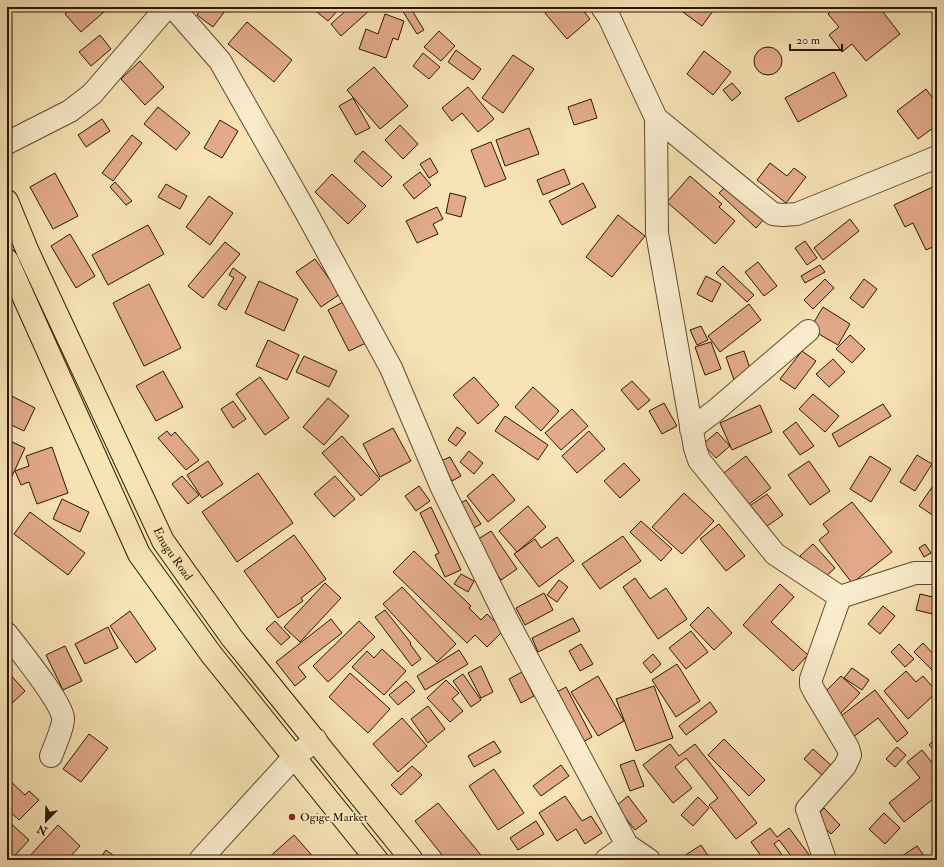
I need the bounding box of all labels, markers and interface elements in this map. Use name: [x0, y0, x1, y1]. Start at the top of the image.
scale bar: [790, 26, 842, 52]
text: 20 m: [796, 33, 821, 48]
street label: Enugu Road: [150, 525, 196, 583]
north arrow: [26, 801, 66, 841]
place label: Ogige Market: [300, 810, 368, 825]
marker: Ogige Market: [287, 812, 297, 822]
text: N: [34, 821, 50, 838]

